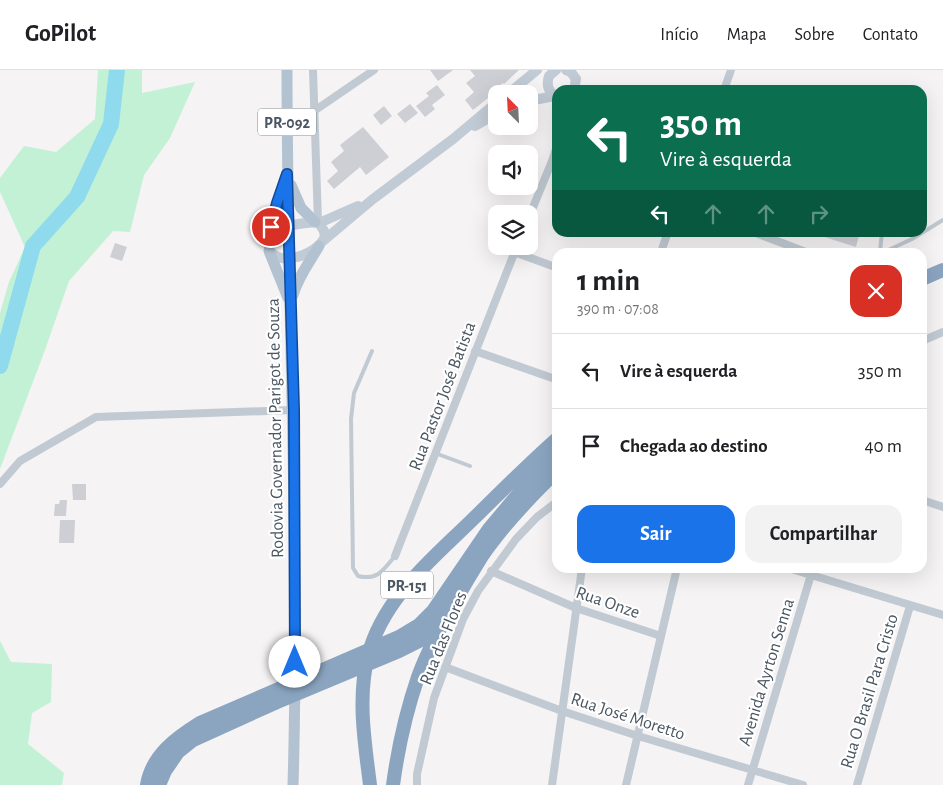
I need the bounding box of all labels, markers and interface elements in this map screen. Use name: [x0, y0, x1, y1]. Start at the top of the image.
text: GoPilot: [25, 22, 96, 46]
text: Início: [660, 26, 699, 44]
text: Mapa: [727, 26, 767, 44]
text: Sobre: [795, 26, 835, 44]
text: Contato: [863, 26, 918, 44]
north arrow: [488, 85, 538, 135]
map controls: [488, 85, 538, 255]
icon: left: [577, 105, 642, 170]
text: 350 m: [660, 107, 742, 142]
road number: PR-092: [258, 108, 316, 136]
button: sound: [488, 145, 538, 195]
text: Vire à esquerda: [660, 148, 792, 170]
icon: left: [646, 200, 674, 228]
icon: ahead: [699, 200, 727, 228]
icon: ahead: [752, 200, 780, 228]
icon: right: [805, 200, 833, 228]
button: layers: [488, 205, 538, 255]
pin: [250, 206, 292, 248]
icon: arrive: [257, 213, 285, 241]
button: close: [850, 265, 902, 317]
text: 1 min: [577, 266, 640, 296]
street label: Rodovia Governador Parigot de Souza: [265, 298, 287, 558]
text: 390 m · 07:08: [577, 301, 659, 317]
street label: Rua Pastor José Batista: [406, 320, 480, 473]
icon: left: [577, 357, 605, 385]
text: Vire à esquerda: [620, 362, 737, 381]
text: 350 m: [858, 362, 902, 381]
icon: arrive: [577, 432, 605, 460]
text: Chegada ao destino: [620, 437, 768, 456]
text: 40 m: [864, 437, 902, 456]
button: Sair: [577, 505, 735, 563]
button: Compartilhar: [745, 505, 902, 563]
road number: PR-151: [381, 572, 433, 598]
street label: Rua Onze: [573, 584, 642, 622]
street label: Rua das Flores: [417, 589, 471, 688]
street label: Avenida Ayrton Senna: [736, 596, 798, 748]
street label: Rua O Brasil Para Cristo: [838, 612, 902, 771]
position arrow: [268, 635, 320, 687]
street label: Rua José Moretto: [568, 690, 687, 744]

